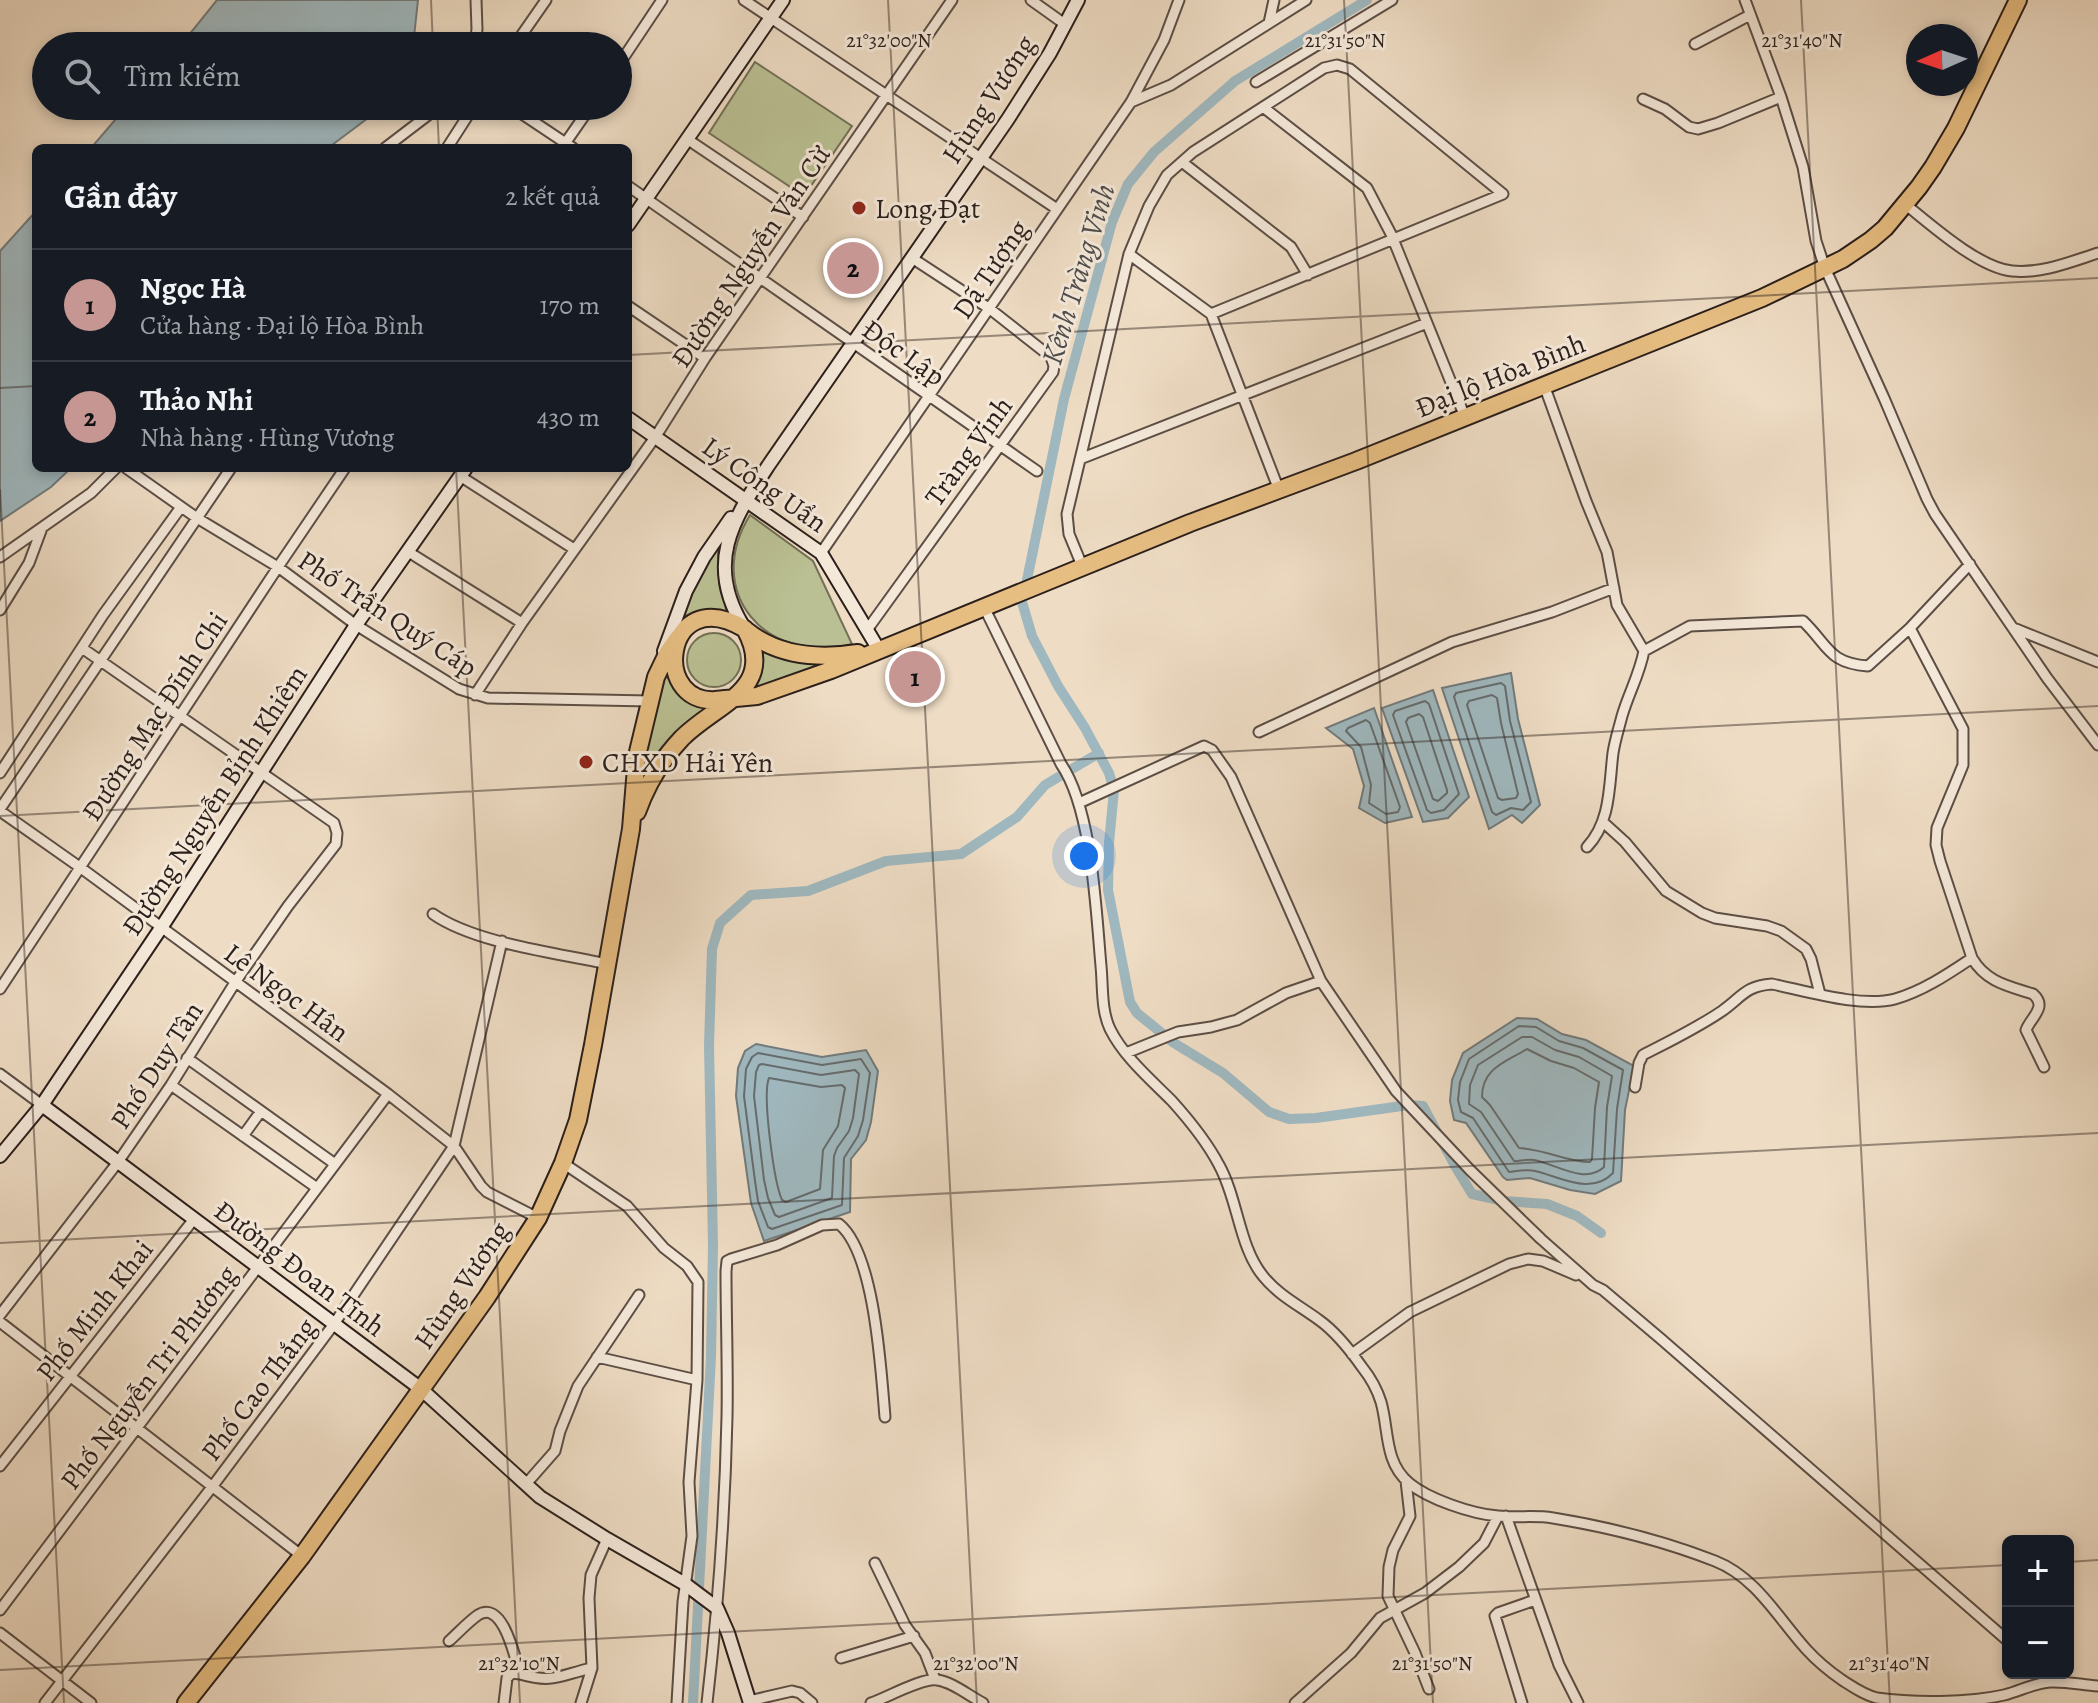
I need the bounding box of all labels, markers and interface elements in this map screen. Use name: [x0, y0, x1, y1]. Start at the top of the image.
north arrow: [1906, 24, 1978, 96]
text: 21°32'00"N: [846, 27, 932, 54]
text: 21°31'50"N: [1305, 27, 1385, 54]
text: 21°31'40"N: [1761, 27, 1843, 54]
street label: Hùng Vương: [933, 28, 1045, 171]
search box: [32, 32, 632, 120]
icon: search: [60, 54, 104, 98]
text: Tìm kiếm: [124, 56, 241, 96]
street label: Đường Nguyễn Văn Cừ: [662, 137, 840, 375]
text: Gần đây: [64, 173, 177, 220]
text: 2 kết quả: [505, 179, 600, 214]
water label: Kênh Tràng Vinh: [1031, 179, 1125, 369]
place label: Long Đạt: [875, 190, 980, 228]
marker: Long Đạt: [850, 199, 868, 217]
street label: Dã Tượng: [944, 212, 1038, 327]
pin: 2: [827, 238, 879, 298]
text: Ngọc Hà: [140, 268, 246, 308]
text: 1: [85, 288, 95, 323]
text: 170 m: [540, 288, 600, 323]
text: Cửa hàng · Đại lộ Hòa Bình: [140, 308, 424, 343]
street label: Độc Lập: [854, 310, 953, 395]
street label: Đại lộ Hòa Bình: [1410, 324, 1591, 427]
text: Thảo Nhi: [140, 380, 253, 420]
street label: Tràng Vinh: [916, 389, 1022, 514]
text: 2: [84, 400, 96, 435]
text: 430 m: [537, 400, 600, 435]
text: Nhà hàng · Hùng Vương: [140, 420, 395, 455]
street label: Lý Công Uẩn: [694, 428, 835, 542]
street label: Phố Trần Quý Cáp: [290, 542, 485, 686]
street label: Đường Mạc Đĩnh Chi: [73, 604, 237, 829]
pin: 1: [889, 647, 941, 707]
street label: Đường Nguyễn Bỉnh Khiêm: [113, 658, 317, 943]
place label: CHXD Hải Yên: [602, 744, 773, 782]
marker: CHXD Hải Yên: [577, 753, 595, 771]
your location: [1064, 836, 1104, 876]
street label: Lê Ngọc Hân: [216, 934, 357, 1051]
street label: Phố Duy Tân: [101, 994, 212, 1137]
street label: Đường Đoan Tĩnh: [206, 1192, 393, 1346]
street label: Hùng Vương: [405, 1214, 519, 1357]
street label: Phố Minh Khai: [27, 1232, 162, 1390]
street label: Phố Nguyễn Tri Phương: [52, 1257, 246, 1498]
street label: Phố Cao Thắng: [192, 1310, 325, 1469]
map controls: [2002, 1535, 2074, 1679]
button: +: [2002, 1535, 2074, 1607]
button: −: [2002, 1607, 2074, 1679]
text: 21°32'10"N: [478, 1650, 560, 1677]
text: 21°32'00"N: [933, 1650, 1019, 1677]
text: 21°31'50"N: [1392, 1650, 1472, 1677]
text: 21°31'40"N: [1848, 1650, 1930, 1677]

